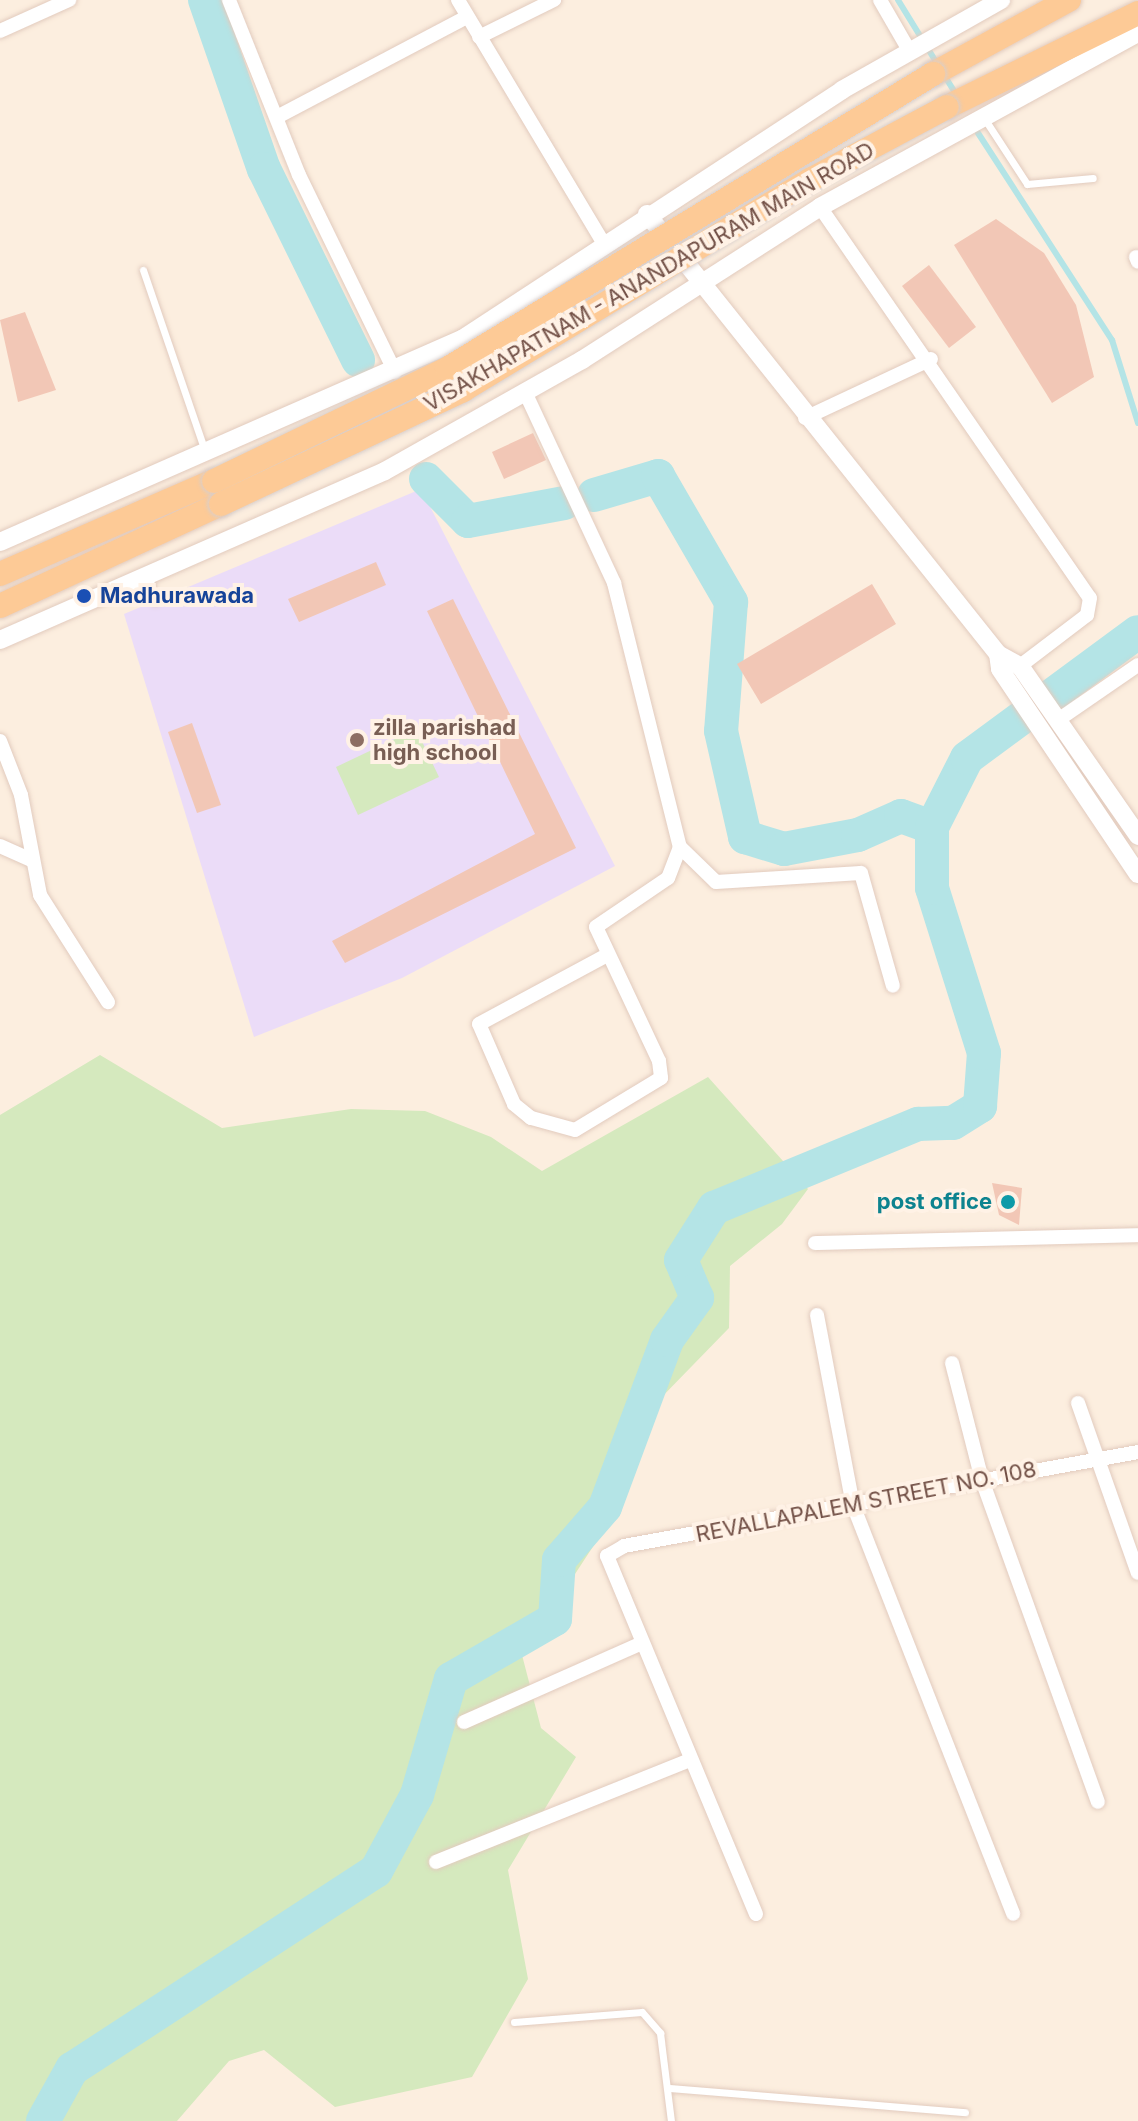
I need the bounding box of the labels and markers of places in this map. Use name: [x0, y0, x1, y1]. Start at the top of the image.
place label: Madhurawada: [100, 583, 254, 609]
marker: Madhurawada: [75, 587, 93, 605]
place label: zilla parishad high school: [373, 714, 516, 766]
marker: zilla parishad high school: [348, 731, 366, 749]
place label: post office: [877, 1189, 992, 1215]
marker: post office: [999, 1193, 1017, 1211]

